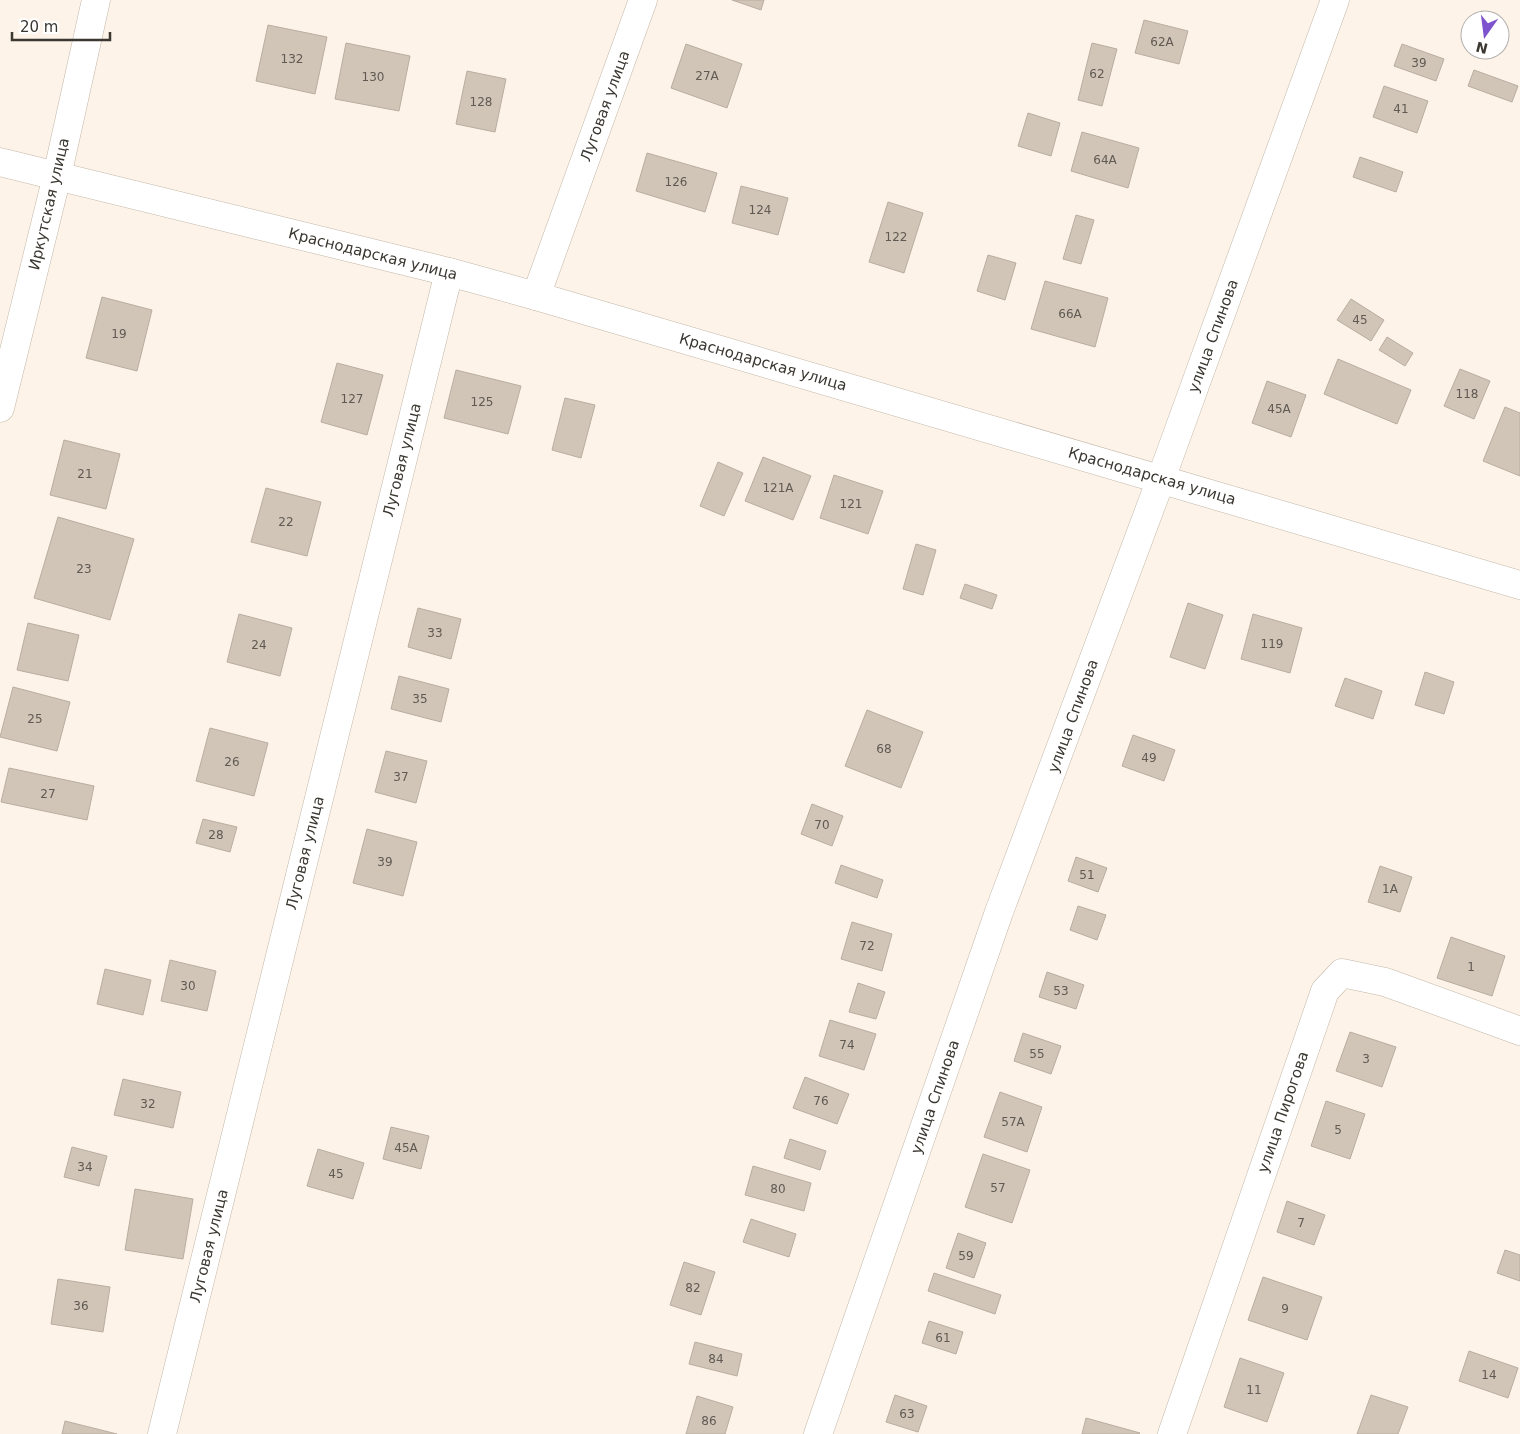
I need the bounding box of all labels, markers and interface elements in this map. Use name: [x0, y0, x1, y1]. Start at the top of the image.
scale bar: [12, 10, 110, 42]
north arrow: [1460, 10, 1510, 60]
text: 20 m: [20, 18, 58, 36]
house number: 62А: [1150, 35, 1175, 49]
text: N: [1474, 38, 1489, 57]
street label: Луговая улица: [577, 48, 633, 164]
house number: 132: [281, 52, 303, 66]
house number: 39: [1411, 56, 1427, 70]
house number: 62: [1089, 67, 1105, 81]
house number: 27А: [695, 69, 720, 83]
house number: 130: [362, 70, 384, 84]
house number: 128: [470, 95, 492, 109]
house number: 41: [1393, 102, 1409, 116]
street label: Иркутская улица: [25, 136, 73, 272]
house number: 64А: [1093, 153, 1118, 167]
house number: 126: [665, 175, 687, 189]
house number: 124: [749, 203, 771, 217]
street label: Краснодарская улица: [287, 224, 459, 284]
house number: 122: [885, 230, 907, 244]
street label: улица Спинова: [1184, 277, 1242, 395]
house number: 66А: [1058, 307, 1083, 321]
house number: 45: [1352, 313, 1368, 327]
house number: 19: [111, 327, 127, 341]
street label: Краснодарская улица: [677, 329, 849, 395]
house number: 118: [1456, 387, 1478, 401]
house number: 127: [341, 392, 363, 406]
house number: 125: [471, 395, 493, 409]
street label: Луговая улица: [379, 401, 425, 519]
house number: 45А: [1267, 402, 1292, 416]
street label: Краснодарская улица: [1066, 443, 1238, 509]
house number: 21: [77, 467, 93, 481]
house number: 121А: [762, 481, 794, 495]
house number: 121: [840, 497, 862, 511]
house number: 22: [278, 515, 294, 529]
house number: 23: [76, 562, 92, 576]
house number: 33: [427, 626, 443, 640]
house number: 119: [1261, 637, 1283, 651]
house number: 24: [251, 638, 267, 652]
street label: улица Спинова: [1044, 657, 1102, 775]
house number: 35: [412, 692, 428, 706]
house number: 25: [27, 712, 43, 726]
house number: 68: [876, 742, 892, 756]
house number: 49: [1141, 751, 1157, 765]
house number: 26: [224, 755, 240, 769]
house number: 37: [393, 770, 409, 784]
house number: 27: [40, 787, 56, 801]
street label: Луговая улица: [282, 794, 328, 912]
house number: 70: [814, 818, 830, 832]
house number: 28: [208, 828, 224, 842]
house number: 39: [377, 855, 393, 869]
house number: 51: [1079, 868, 1095, 882]
house number: 1А: [1382, 882, 1399, 896]
house number: 72: [859, 939, 875, 953]
house number: 1: [1467, 960, 1475, 974]
house number: 30: [180, 979, 196, 993]
house number: 53: [1053, 984, 1069, 998]
house number: 74: [839, 1038, 855, 1052]
street label: улица Спинова: [907, 1038, 963, 1156]
house number: 55: [1029, 1047, 1045, 1061]
street label: улица Пирогова: [1254, 1049, 1312, 1175]
house number: 3: [1362, 1052, 1370, 1066]
house number: 76: [813, 1094, 829, 1108]
house number: 32: [140, 1097, 156, 1111]
house number: 57А: [1001, 1115, 1026, 1129]
house number: 5: [1334, 1123, 1342, 1137]
house number: 45А: [394, 1141, 419, 1155]
house number: 34: [77, 1160, 93, 1174]
house number: 45: [328, 1167, 344, 1181]
house number: 57: [990, 1181, 1006, 1195]
house number: 80: [770, 1182, 786, 1196]
street label: Луговая улица: [186, 1187, 232, 1305]
house number: 7: [1297, 1216, 1305, 1230]
house number: 59: [958, 1249, 974, 1263]
house number: 82: [685, 1281, 701, 1295]
house number: 36: [73, 1299, 89, 1313]
house number: 9: [1281, 1302, 1289, 1316]
house number: 61: [935, 1331, 951, 1345]
house number: 84: [708, 1352, 724, 1366]
house number: 14: [1481, 1368, 1497, 1382]
house number: 11: [1246, 1383, 1262, 1397]
house number: 63: [899, 1407, 915, 1421]
house number: 86: [701, 1414, 717, 1428]

